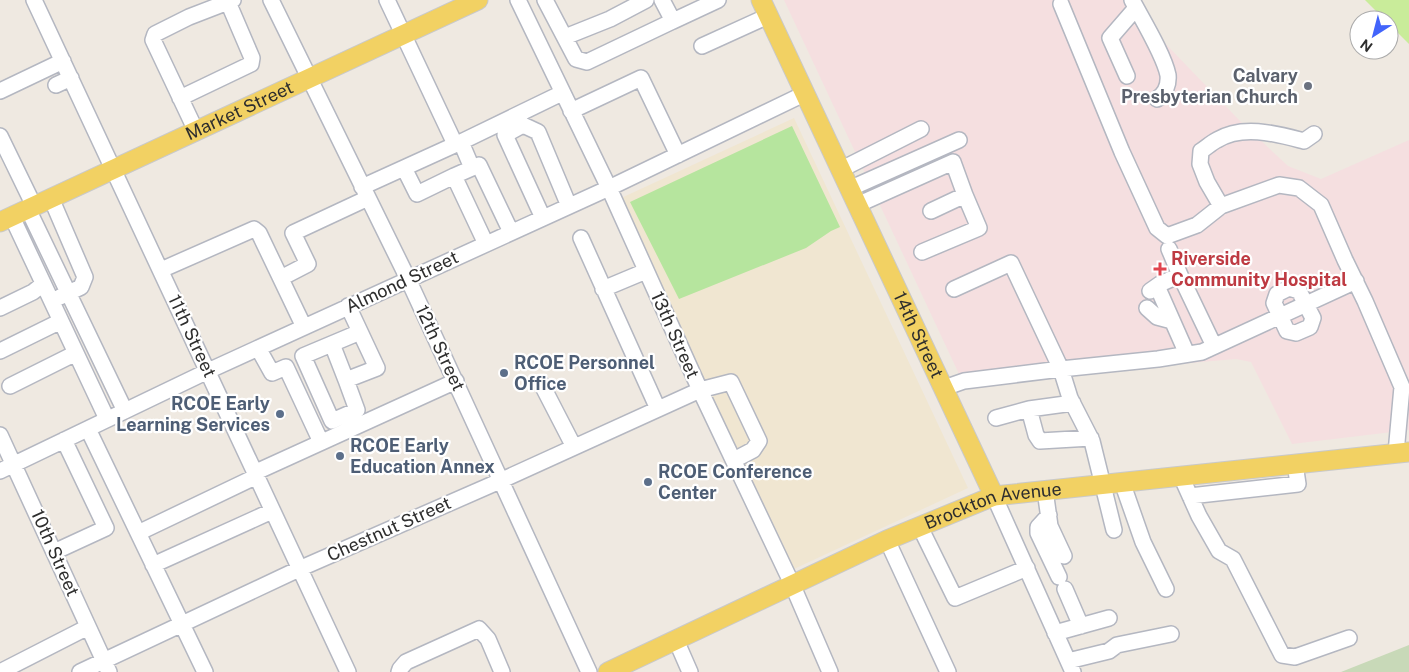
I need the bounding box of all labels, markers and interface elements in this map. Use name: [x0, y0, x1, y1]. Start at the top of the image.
north arrow: [1349, 10, 1399, 60]
text: N: [1357, 36, 1375, 55]
place label: Calvary Presbyterian Church: [1121, 65, 1298, 107]
street label: Market Street: [182, 76, 296, 144]
marker: Calvary Presbyterian Church: [1302, 80, 1314, 92]
street label: Almond Street: [342, 246, 461, 317]
place label: Riverside Community Hospital: [1171, 248, 1347, 290]
marker: Riverside Community Hospital: [1153, 262, 1167, 276]
street label: 13th Street: [647, 288, 704, 382]
street label: 14th Street: [889, 288, 948, 381]
street label: 11th Street: [164, 291, 221, 381]
street label: 12th Street: [411, 301, 469, 394]
place label: RCOE Personnel Office: [514, 352, 655, 394]
marker: RCOE Personnel Office: [498, 367, 510, 379]
place label: RCOE Early Learning Services: [116, 393, 270, 435]
marker: RCOE Early Learning Services: [274, 408, 286, 420]
place label: RCOE Early Education Annex: [350, 435, 495, 477]
marker: RCOE Early Education Annex: [334, 450, 346, 462]
place label: RCOE Conference Center: [658, 461, 812, 503]
marker: RCOE Conference Center: [642, 476, 654, 488]
street label: Brockton Avenue: [921, 478, 1062, 534]
street label: Chestnut Street: [323, 492, 454, 565]
street label: 10th Street: [27, 506, 84, 599]

